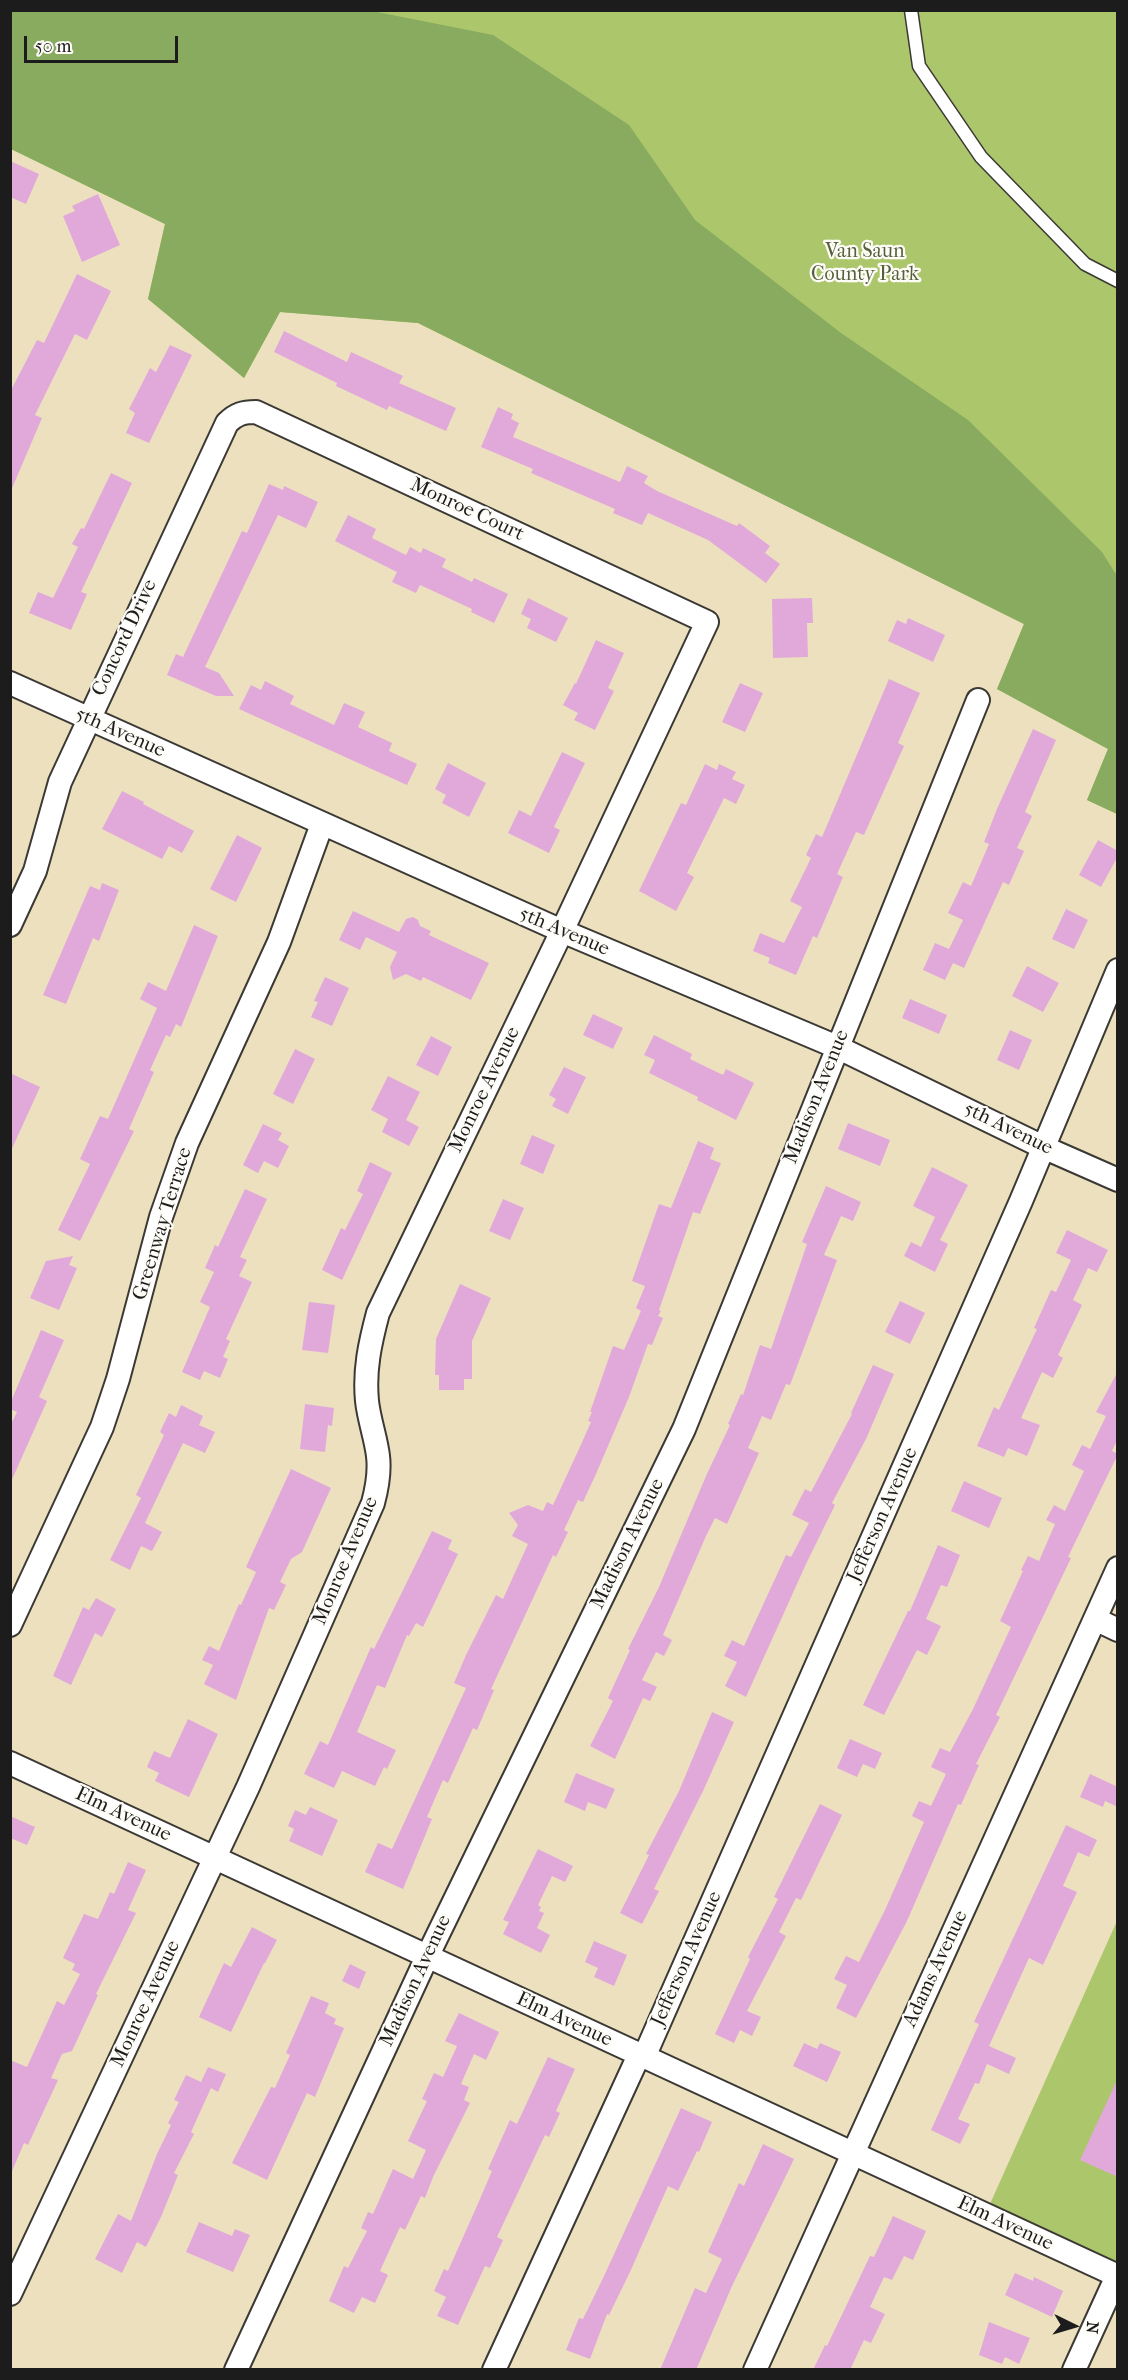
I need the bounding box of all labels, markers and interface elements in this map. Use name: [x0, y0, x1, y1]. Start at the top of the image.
scale bar: [27, 24, 182, 62]
text: 50 m: [35, 36, 71, 57]
park label: Van Saun County Park: [811, 240, 919, 287]
street label: Monroe Court: [406, 473, 528, 547]
street label: Concord Drive: [87, 576, 163, 700]
street label: 5th Avenue: [71, 703, 169, 763]
street label: 5th Avenue: [515, 902, 613, 962]
street label: Monroe Avenue: [444, 1023, 526, 1157]
street label: Madison Avenue: [779, 1027, 855, 1167]
street label: 5th Avenue: [960, 1097, 1056, 1161]
street label: Greenway Terrace: [128, 1145, 198, 1303]
street label: Jefferson Avenue: [843, 1444, 923, 1586]
street label: Madison Avenue: [586, 1475, 670, 1613]
street label: Monroe Avenue: [308, 1493, 384, 1629]
street label: Elm Avenue: [71, 1782, 175, 1848]
street label: Jefferson Avenue: [647, 1888, 727, 2030]
street label: Adams Avenue: [899, 1907, 973, 2031]
street label: Madison Avenue: [375, 1911, 457, 2051]
street label: Monroe Avenue: [106, 1937, 186, 2071]
street label: Elm Avenue: [512, 1987, 616, 2053]
street label: Elm Avenue: [953, 2191, 1057, 2257]
north arrow: [1044, 2296, 1104, 2356]
text: N: [1082, 2321, 1102, 2334]

